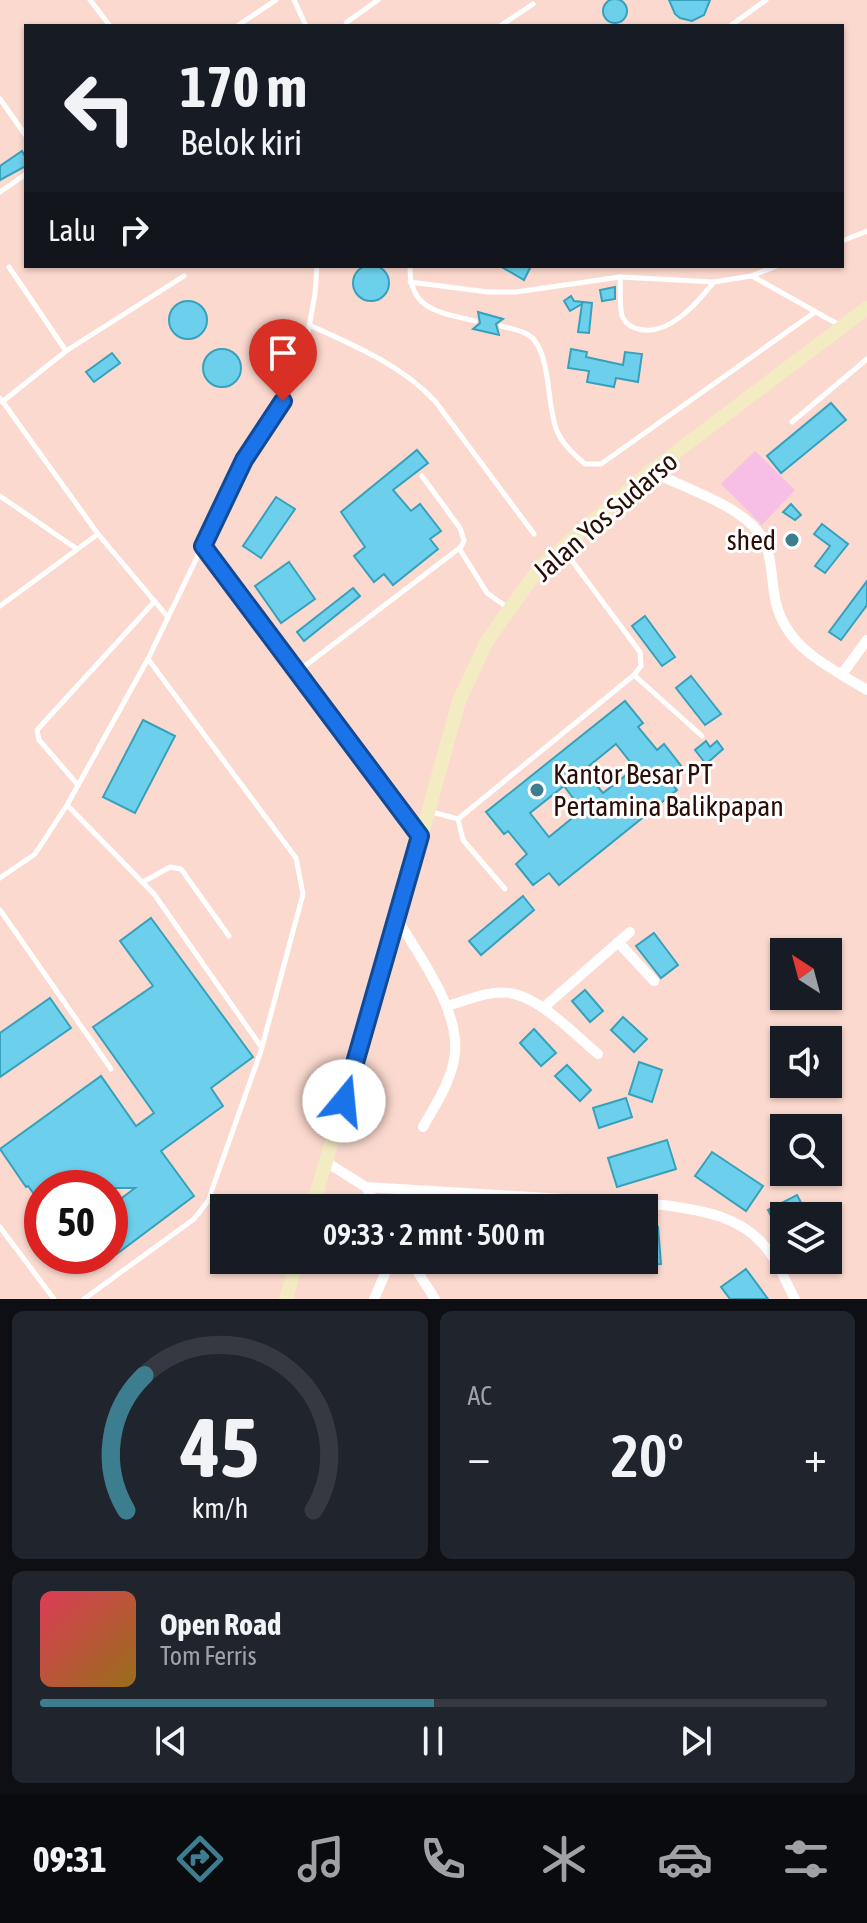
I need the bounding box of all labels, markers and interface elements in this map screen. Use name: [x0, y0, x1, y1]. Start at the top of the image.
text: 170 m: [180, 55, 307, 119]
icon: left: [48, 56, 152, 160]
text: Belok kiri: [180, 121, 302, 163]
icon: right: [112, 208, 156, 252]
text: Lalu: [48, 213, 96, 247]
pin: [249, 319, 317, 401]
icon: arrive: [261, 331, 305, 375]
street label: Jalan Yos Sudarso: [526, 445, 684, 587]
place label: shed: [727, 524, 776, 556]
marker: shed: [783, 531, 801, 549]
place label: Kantor Besar PT Pertamina Balikpapan: [553, 758, 784, 822]
marker: Kantor Besar PT Pertamina Balikpapan: [528, 781, 546, 799]
north arrow: [770, 938, 842, 1010]
map controls: [770, 938, 842, 1274]
button: sound: [770, 1026, 842, 1098]
position arrow: [302, 1059, 386, 1143]
button: search: [770, 1114, 842, 1186]
speed limit sign: 50: [24, 1170, 128, 1274]
button: layers: [770, 1202, 842, 1274]
text: 09:33 · 2 mnt · 500 m: [323, 1217, 545, 1251]
text: AC: [468, 1381, 492, 1411]
text: 45: [180, 1399, 259, 1495]
text: 20°: [611, 1421, 684, 1490]
text: −: [468, 1431, 490, 1481]
text: +: [804, 1431, 827, 1481]
text: km/h: [191, 1491, 248, 1524]
text: Open Road: [160, 1607, 281, 1641]
text: Tom Ferris: [160, 1641, 257, 1671]
icon: previous: [149, 1719, 193, 1763]
icon: pause: [411, 1719, 455, 1763]
icon: next: [674, 1719, 718, 1763]
icon: directions: [172, 1831, 228, 1887]
icon: music: [293, 1831, 349, 1887]
icon: phone: [415, 1831, 471, 1887]
icon: climate: [536, 1831, 592, 1887]
icon: car: [657, 1831, 713, 1887]
icon: filters: [778, 1831, 834, 1887]
text: 09:31: [33, 1838, 107, 1880]

